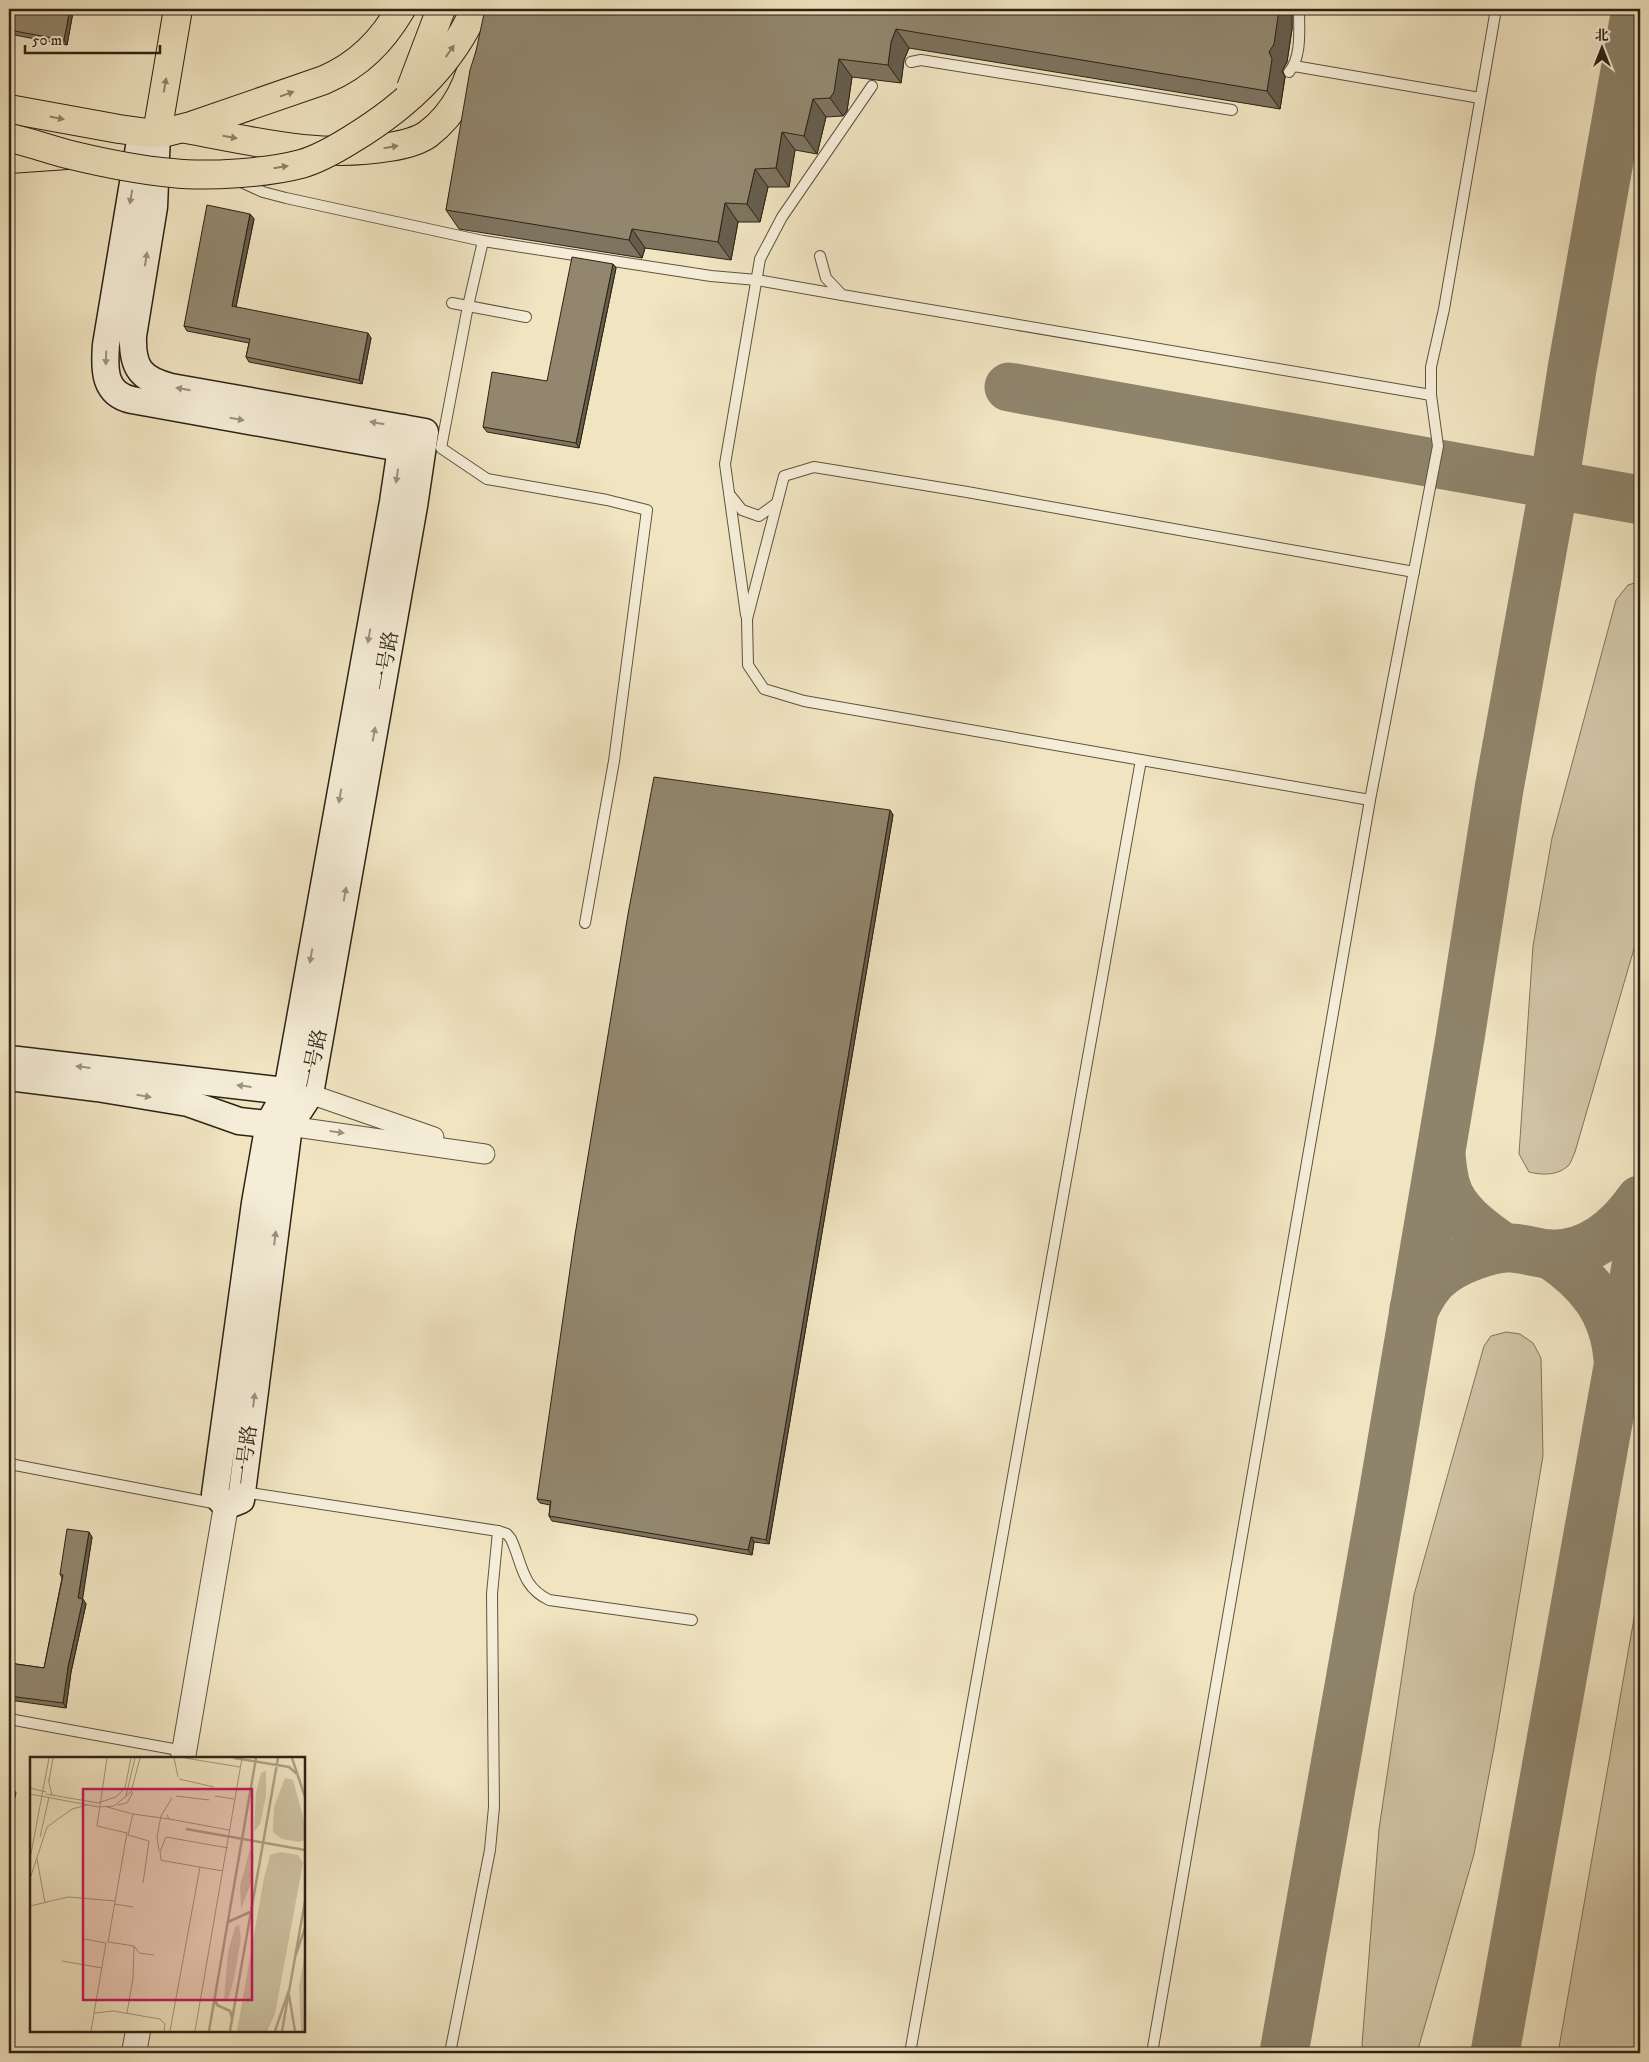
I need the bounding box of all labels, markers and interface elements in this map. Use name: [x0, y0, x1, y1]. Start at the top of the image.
scale bar: [25, 22, 160, 54]
north arrow: [1576, 22, 1626, 72]
text: 北: [1595, 27, 1609, 45]
text: 50 m: [32, 31, 62, 50]
one-way arrow: [445, 44, 455, 58]
one-way arrow: [161, 76, 169, 92]
one-way arrow: [279, 89, 294, 97]
one-way arrow: [49, 114, 65, 122]
one-way arrow: [222, 133, 238, 141]
one-way arrow: [383, 142, 399, 150]
one-way arrow: [273, 163, 289, 171]
one-way arrow: [127, 190, 135, 206]
one-way arrow: [142, 251, 150, 267]
one-way arrow: [101, 350, 109, 366]
one-way arrow: [174, 385, 190, 393]
one-way arrow: [229, 415, 244, 423]
one-way arrow: [369, 419, 385, 427]
one-way arrow: [393, 468, 401, 484]
one-way arrow: [365, 629, 373, 644]
street label: 一号路: [369, 629, 405, 693]
one-way arrow: [370, 725, 378, 741]
one-way arrow: [336, 789, 344, 805]
one-way arrow: [342, 885, 350, 901]
one-way arrow: [307, 948, 315, 964]
street label: 一号路: [297, 1027, 333, 1091]
one-way arrow: [74, 1063, 90, 1071]
one-way arrow: [236, 1082, 252, 1090]
one-way arrow: [136, 1092, 152, 1100]
one-way arrow: [330, 1128, 346, 1136]
one-way arrow: [271, 1230, 279, 1246]
one-way arrow: [250, 1391, 258, 1407]
street label: 一号路: [231, 1424, 263, 1486]
inset map: [30, 1757, 305, 2032]

